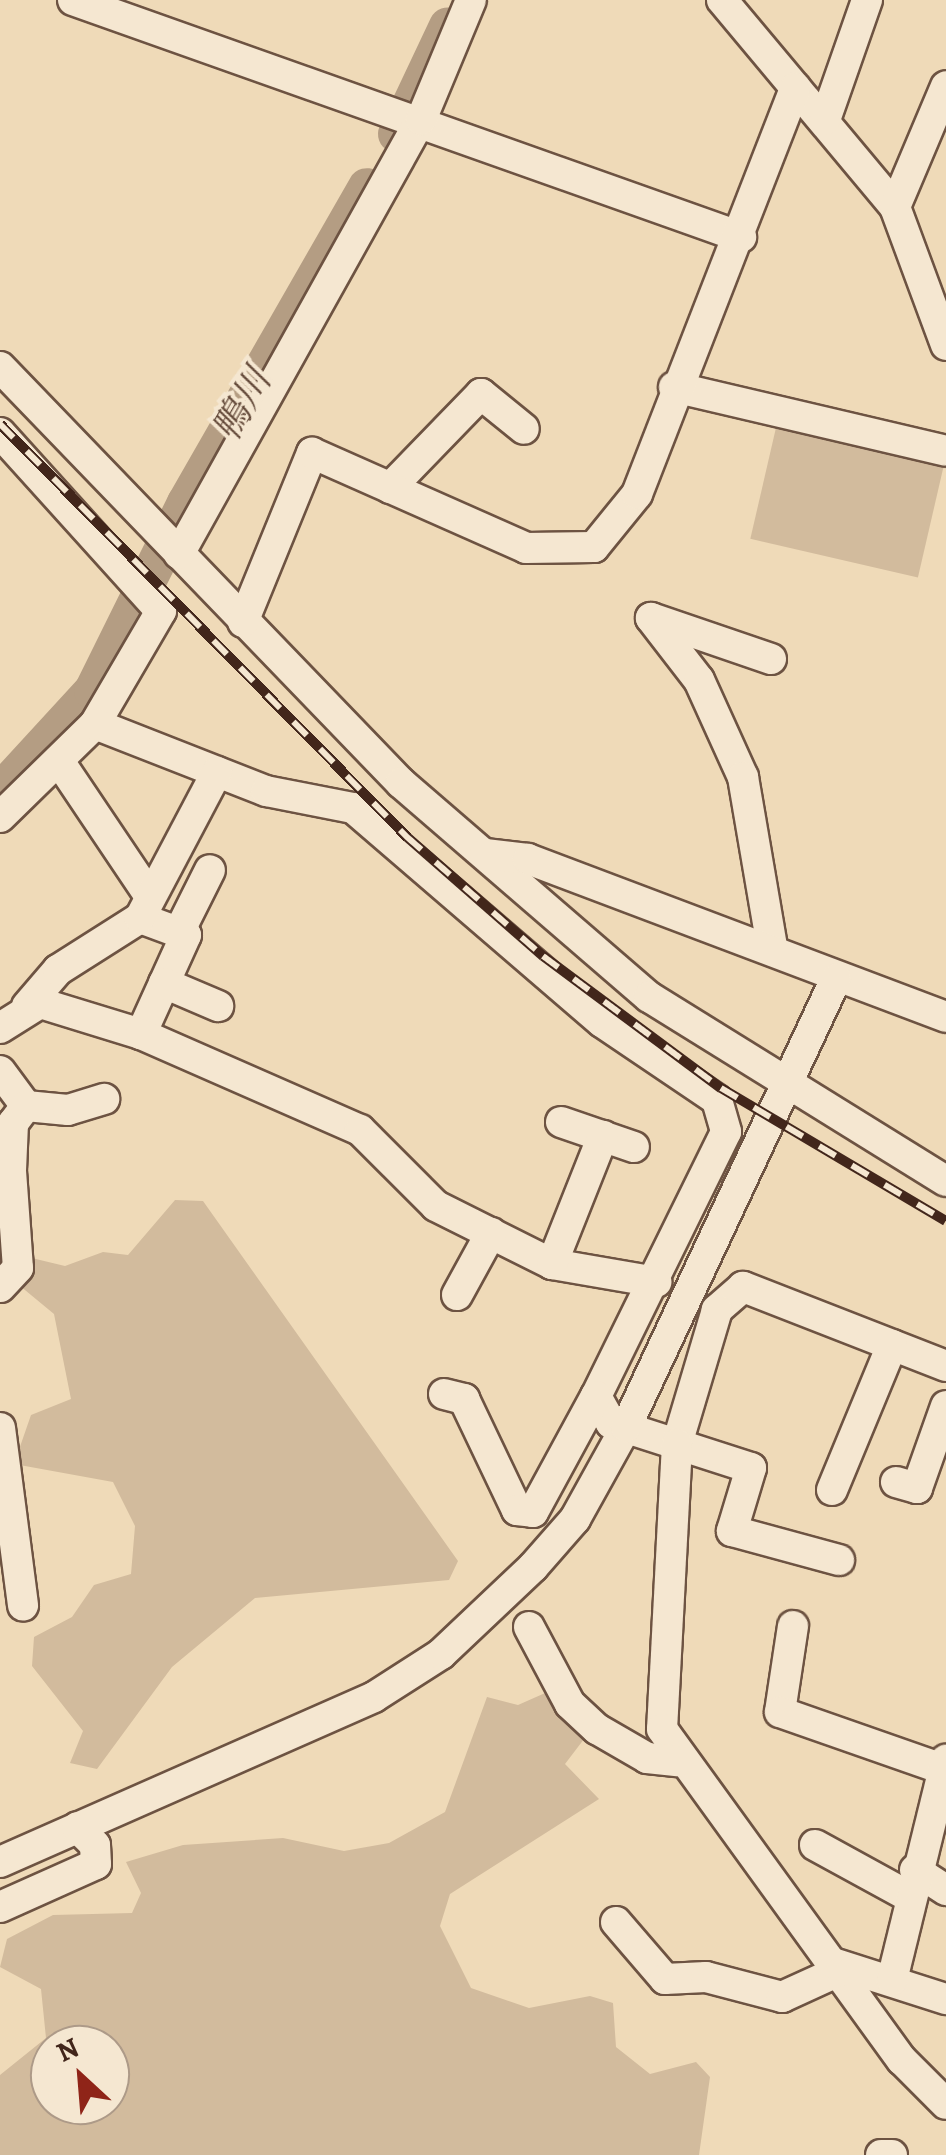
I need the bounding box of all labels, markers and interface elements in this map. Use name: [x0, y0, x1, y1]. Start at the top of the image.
water label: 鴨川: [203, 361, 281, 449]
north arrow: [30, 2025, 130, 2125]
text: N: [50, 2028, 85, 2071]

